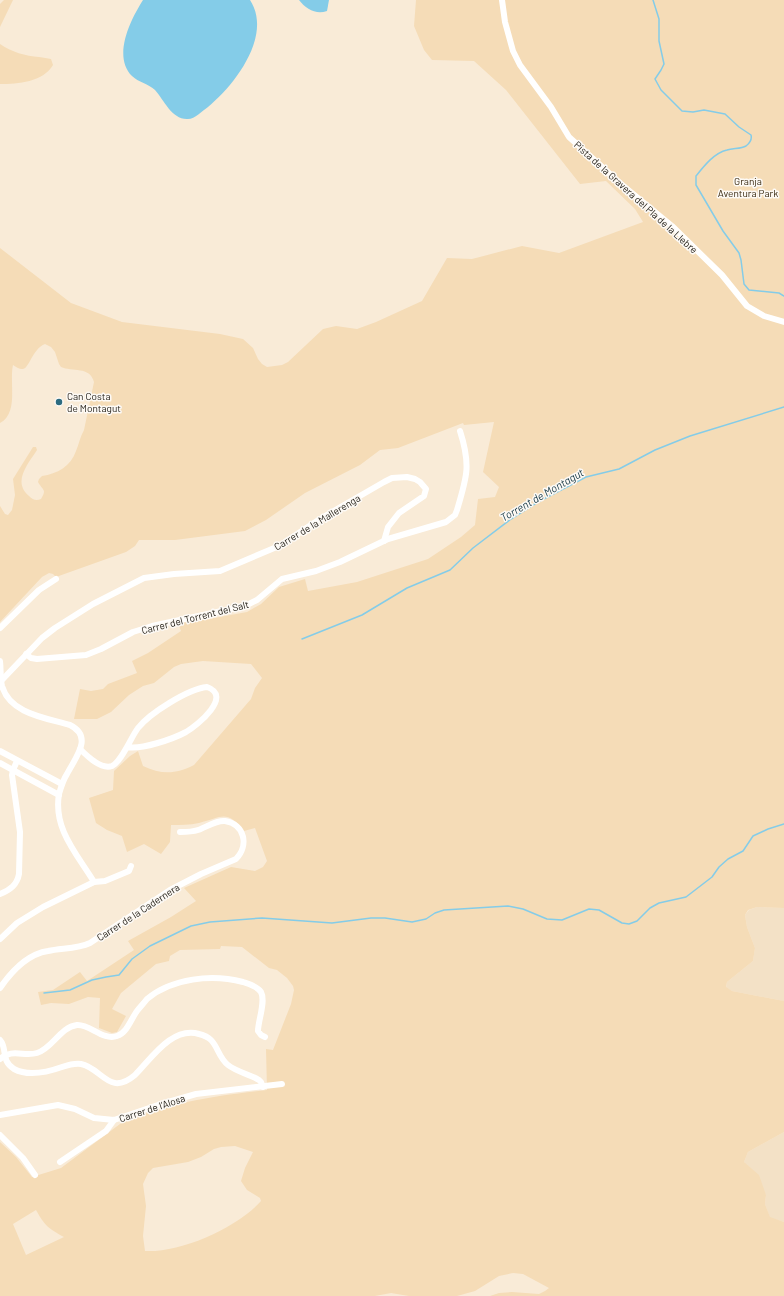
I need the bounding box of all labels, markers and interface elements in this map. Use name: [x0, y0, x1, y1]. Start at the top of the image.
street label: Pista de la Gravera del Pla de la Llebre: [572, 138, 700, 256]
park label: Granja Aventura Park: [718, 175, 778, 199]
place label: Can Costa de Montagut: [67, 390, 121, 414]
marker: Can Costa de Montagut: [54, 397, 64, 407]
water label: Torrent de Montagut: [498, 465, 586, 524]
street label: Carrer de la Mallerenga: [272, 491, 362, 553]
street label: Carrer del Torrent del Salt: [140, 598, 250, 636]
street label: Carrer de la Cadernera: [94, 881, 182, 943]
street label: Carrer de l'Alosa: [117, 1092, 187, 1124]

